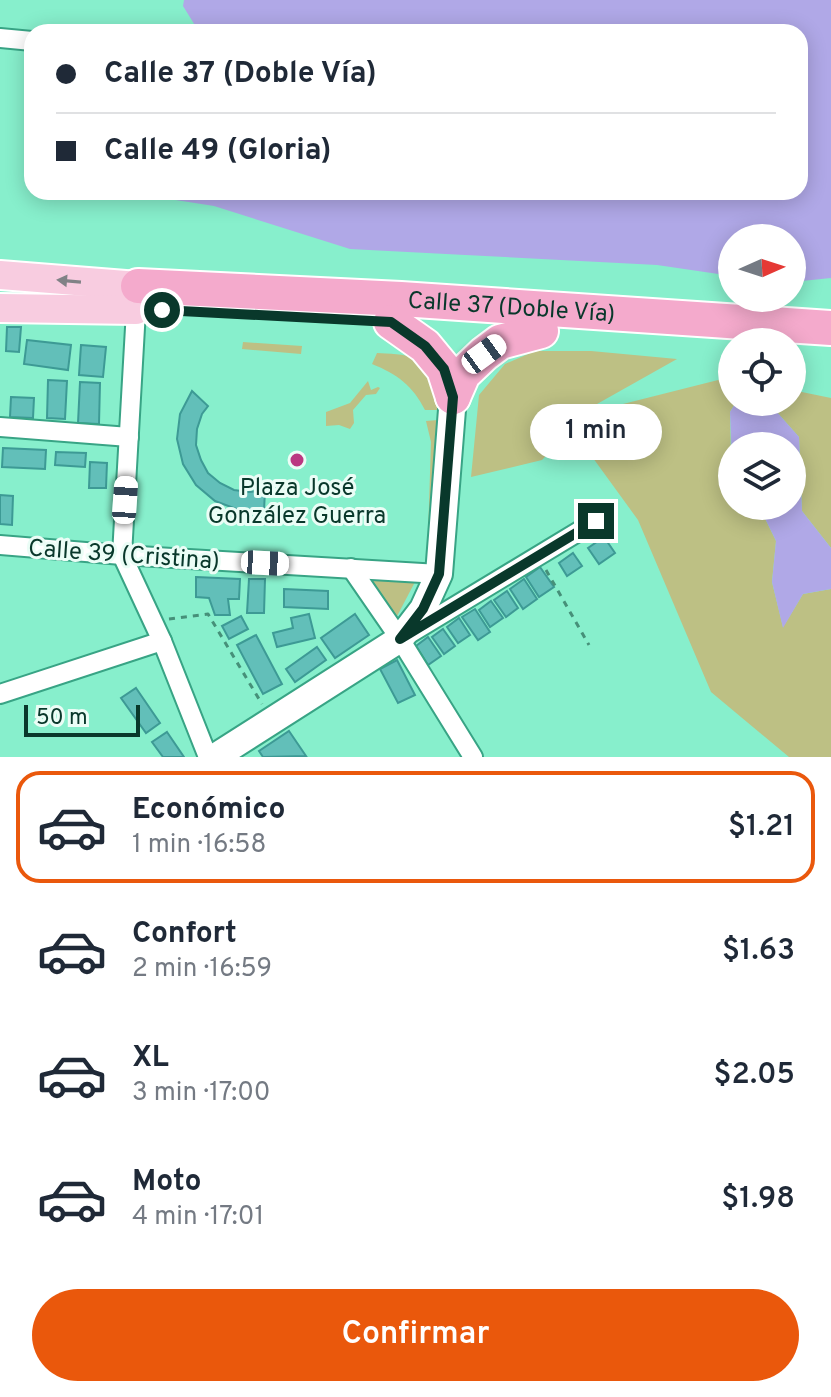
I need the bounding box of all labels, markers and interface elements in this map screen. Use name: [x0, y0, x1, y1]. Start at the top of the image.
text: Calle 37 (Doble Vía): [104, 56, 377, 93]
text: Calle 49 (Gloria): [104, 133, 332, 170]
north arrow: [718, 224, 806, 312]
map controls: [718, 224, 806, 520]
one-way arrow: [56, 274, 81, 287]
street label: Calle 37 (Doble Vía): [407, 286, 616, 330]
route start: [144, 292, 180, 328]
button: locate: [718, 328, 806, 416]
car: [458, 330, 510, 378]
callout: 1 min: [530, 405, 662, 461]
text: 1 min: [565, 415, 627, 448]
button: layers: [718, 432, 806, 520]
marker: Plaza José González Guerra: [288, 451, 306, 469]
place label: Plaza José González Guerra: [208, 474, 386, 532]
car: [111, 475, 139, 525]
route end: [578, 503, 614, 539]
street label: Calle 39 (Cristina): [27, 534, 221, 578]
car: [240, 550, 290, 576]
scale bar: [24, 701, 140, 737]
text: 50 m: [36, 705, 88, 732]
icon: car: [36, 791, 108, 863]
text: Económico: [132, 792, 285, 829]
text: $1.21: [728, 809, 795, 846]
text: 1 min · 16:58: [132, 829, 266, 862]
icon: car: [36, 915, 108, 987]
text: Confort: [132, 916, 237, 953]
text: $1.63: [722, 933, 795, 970]
text: 2 min · 16:59: [132, 953, 272, 986]
icon: car: [36, 1039, 108, 1111]
text: XL: [132, 1040, 169, 1077]
text: $2.05: [714, 1057, 795, 1094]
text: 3 min · 17:00: [132, 1077, 270, 1110]
icon: car: [36, 1163, 108, 1235]
text: Moto: [132, 1164, 202, 1201]
text: $1.98: [721, 1181, 795, 1218]
text: 4 min · 17:01: [132, 1201, 264, 1234]
button: Confirmar: [32, 1289, 799, 1381]

